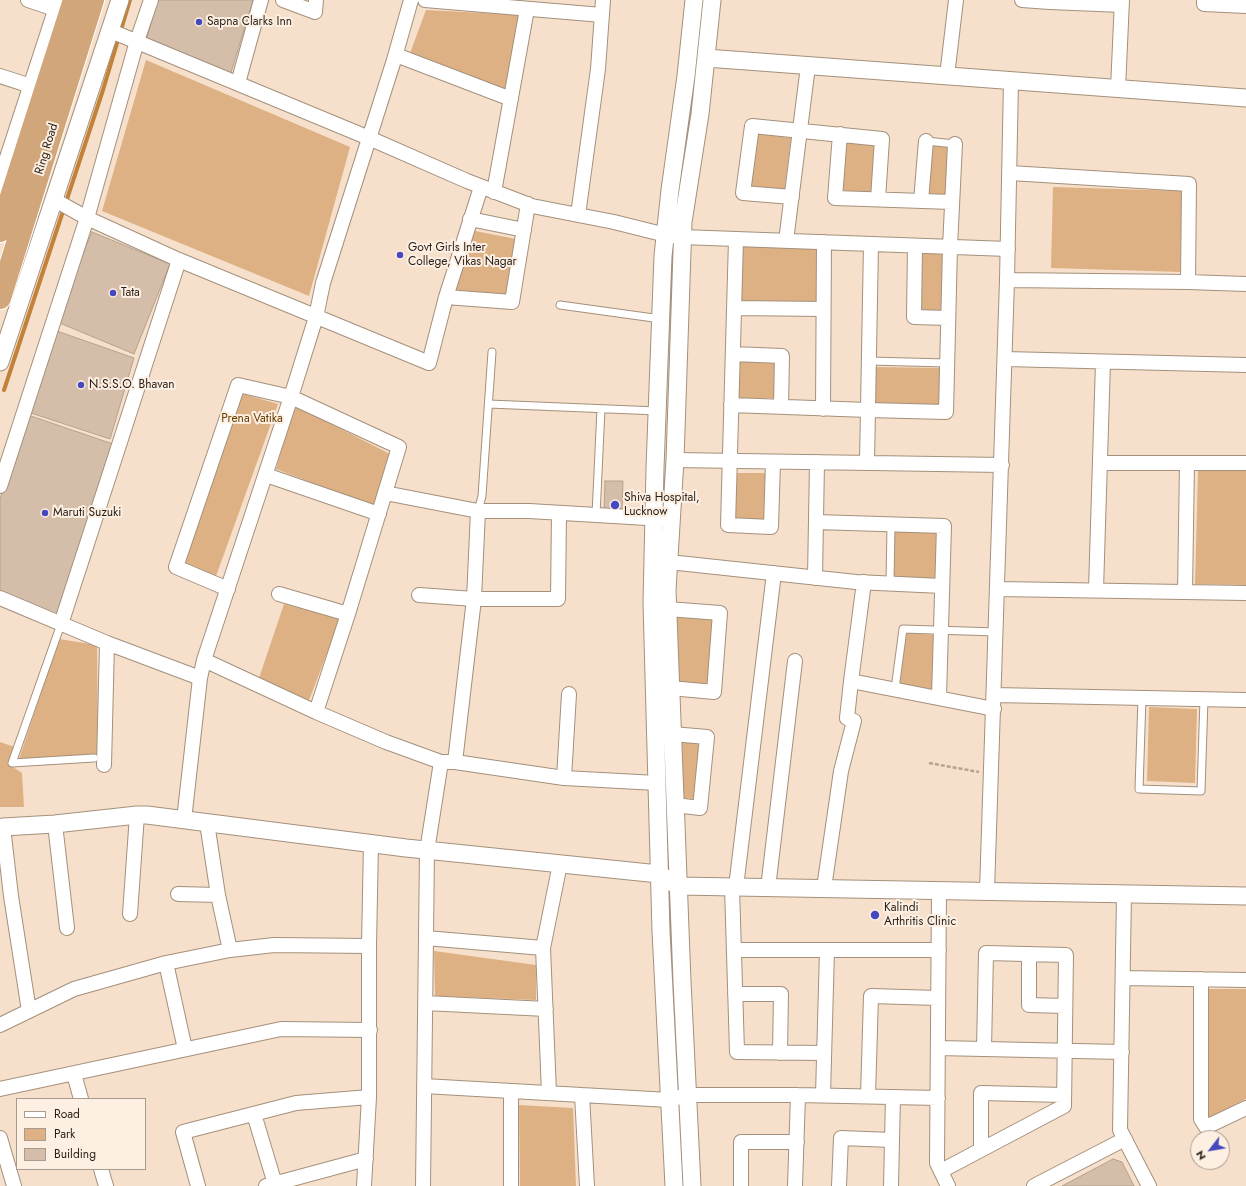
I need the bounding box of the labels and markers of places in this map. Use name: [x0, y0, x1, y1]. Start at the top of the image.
place label: Sapna Clarks Inn: [207, 15, 292, 29]
marker: Sapna Clarks Inn: [194, 17, 204, 27]
place label: Govt Girls Inter College, Vikas Nagar: [408, 241, 517, 269]
marker: Govt Girls Inter College, Vikas Nagar: [395, 250, 405, 260]
place label: Tata: [121, 286, 140, 300]
marker: Tata: [108, 288, 118, 298]
place label: N.S.S.O. Bhavan: [89, 378, 175, 392]
marker: N.S.S.O. Bhavan: [76, 380, 86, 390]
place label: Shiva Hospital, Lucknow: [624, 491, 700, 519]
marker: Shiva Hospital, Lucknow: [609, 499, 621, 511]
place label: Maruti Suzuki: [53, 506, 121, 520]
marker: Maruti Suzuki: [40, 508, 50, 518]
place label: Kalindi Arthritis Clinic: [884, 901, 956, 929]
marker: Kalindi Arthritis Clinic: [869, 909, 881, 921]

